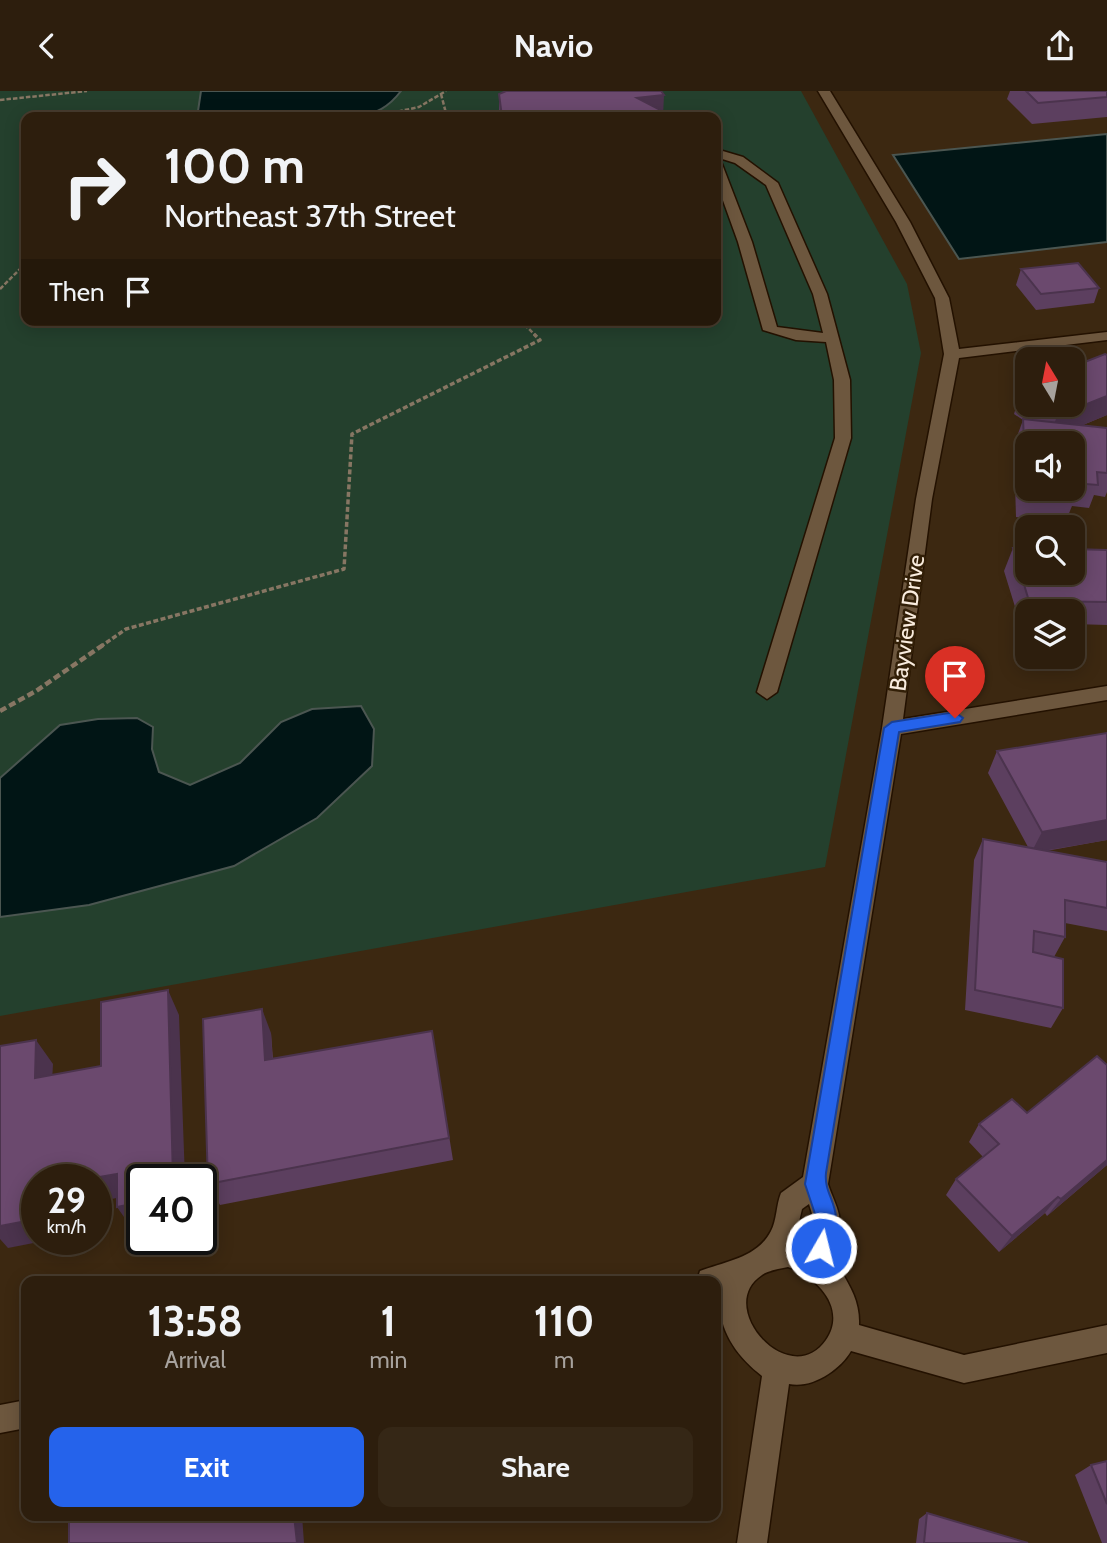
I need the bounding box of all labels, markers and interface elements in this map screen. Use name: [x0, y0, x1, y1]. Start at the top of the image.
text: Navio: [514, 26, 593, 65]
icon: back: [28, 27, 66, 65]
icon: share: [1041, 27, 1079, 65]
text: 100 m: [164, 136, 305, 195]
icon: right: [49, 140, 140, 231]
text: Northeast 37th Street: [164, 196, 456, 235]
icon: arrive: [119, 273, 157, 311]
text: Then: [49, 276, 105, 308]
north arrow: [1015, 347, 1085, 417]
map controls: [1015, 347, 1085, 669]
button: sound: [1015, 431, 1085, 501]
button: search: [1015, 515, 1085, 585]
street label: Bayview Drive: [884, 553, 930, 693]
button: layers: [1015, 599, 1085, 669]
pin: [925, 646, 985, 718]
icon: arrive: [936, 657, 974, 695]
speed limit sign: 40: [126, 1164, 217, 1255]
text: 29: [47, 1179, 86, 1222]
position arrow: [784, 1211, 858, 1285]
text: km/h: [47, 1216, 86, 1238]
text: 13:58: [148, 1295, 243, 1347]
text: 1: [381, 1295, 396, 1347]
text: 110: [534, 1295, 594, 1347]
text: Arrival: [165, 1346, 226, 1374]
text: min: [369, 1346, 407, 1374]
text: m: [554, 1346, 574, 1374]
button: Exit: [49, 1427, 364, 1507]
button: Share: [378, 1427, 693, 1507]

